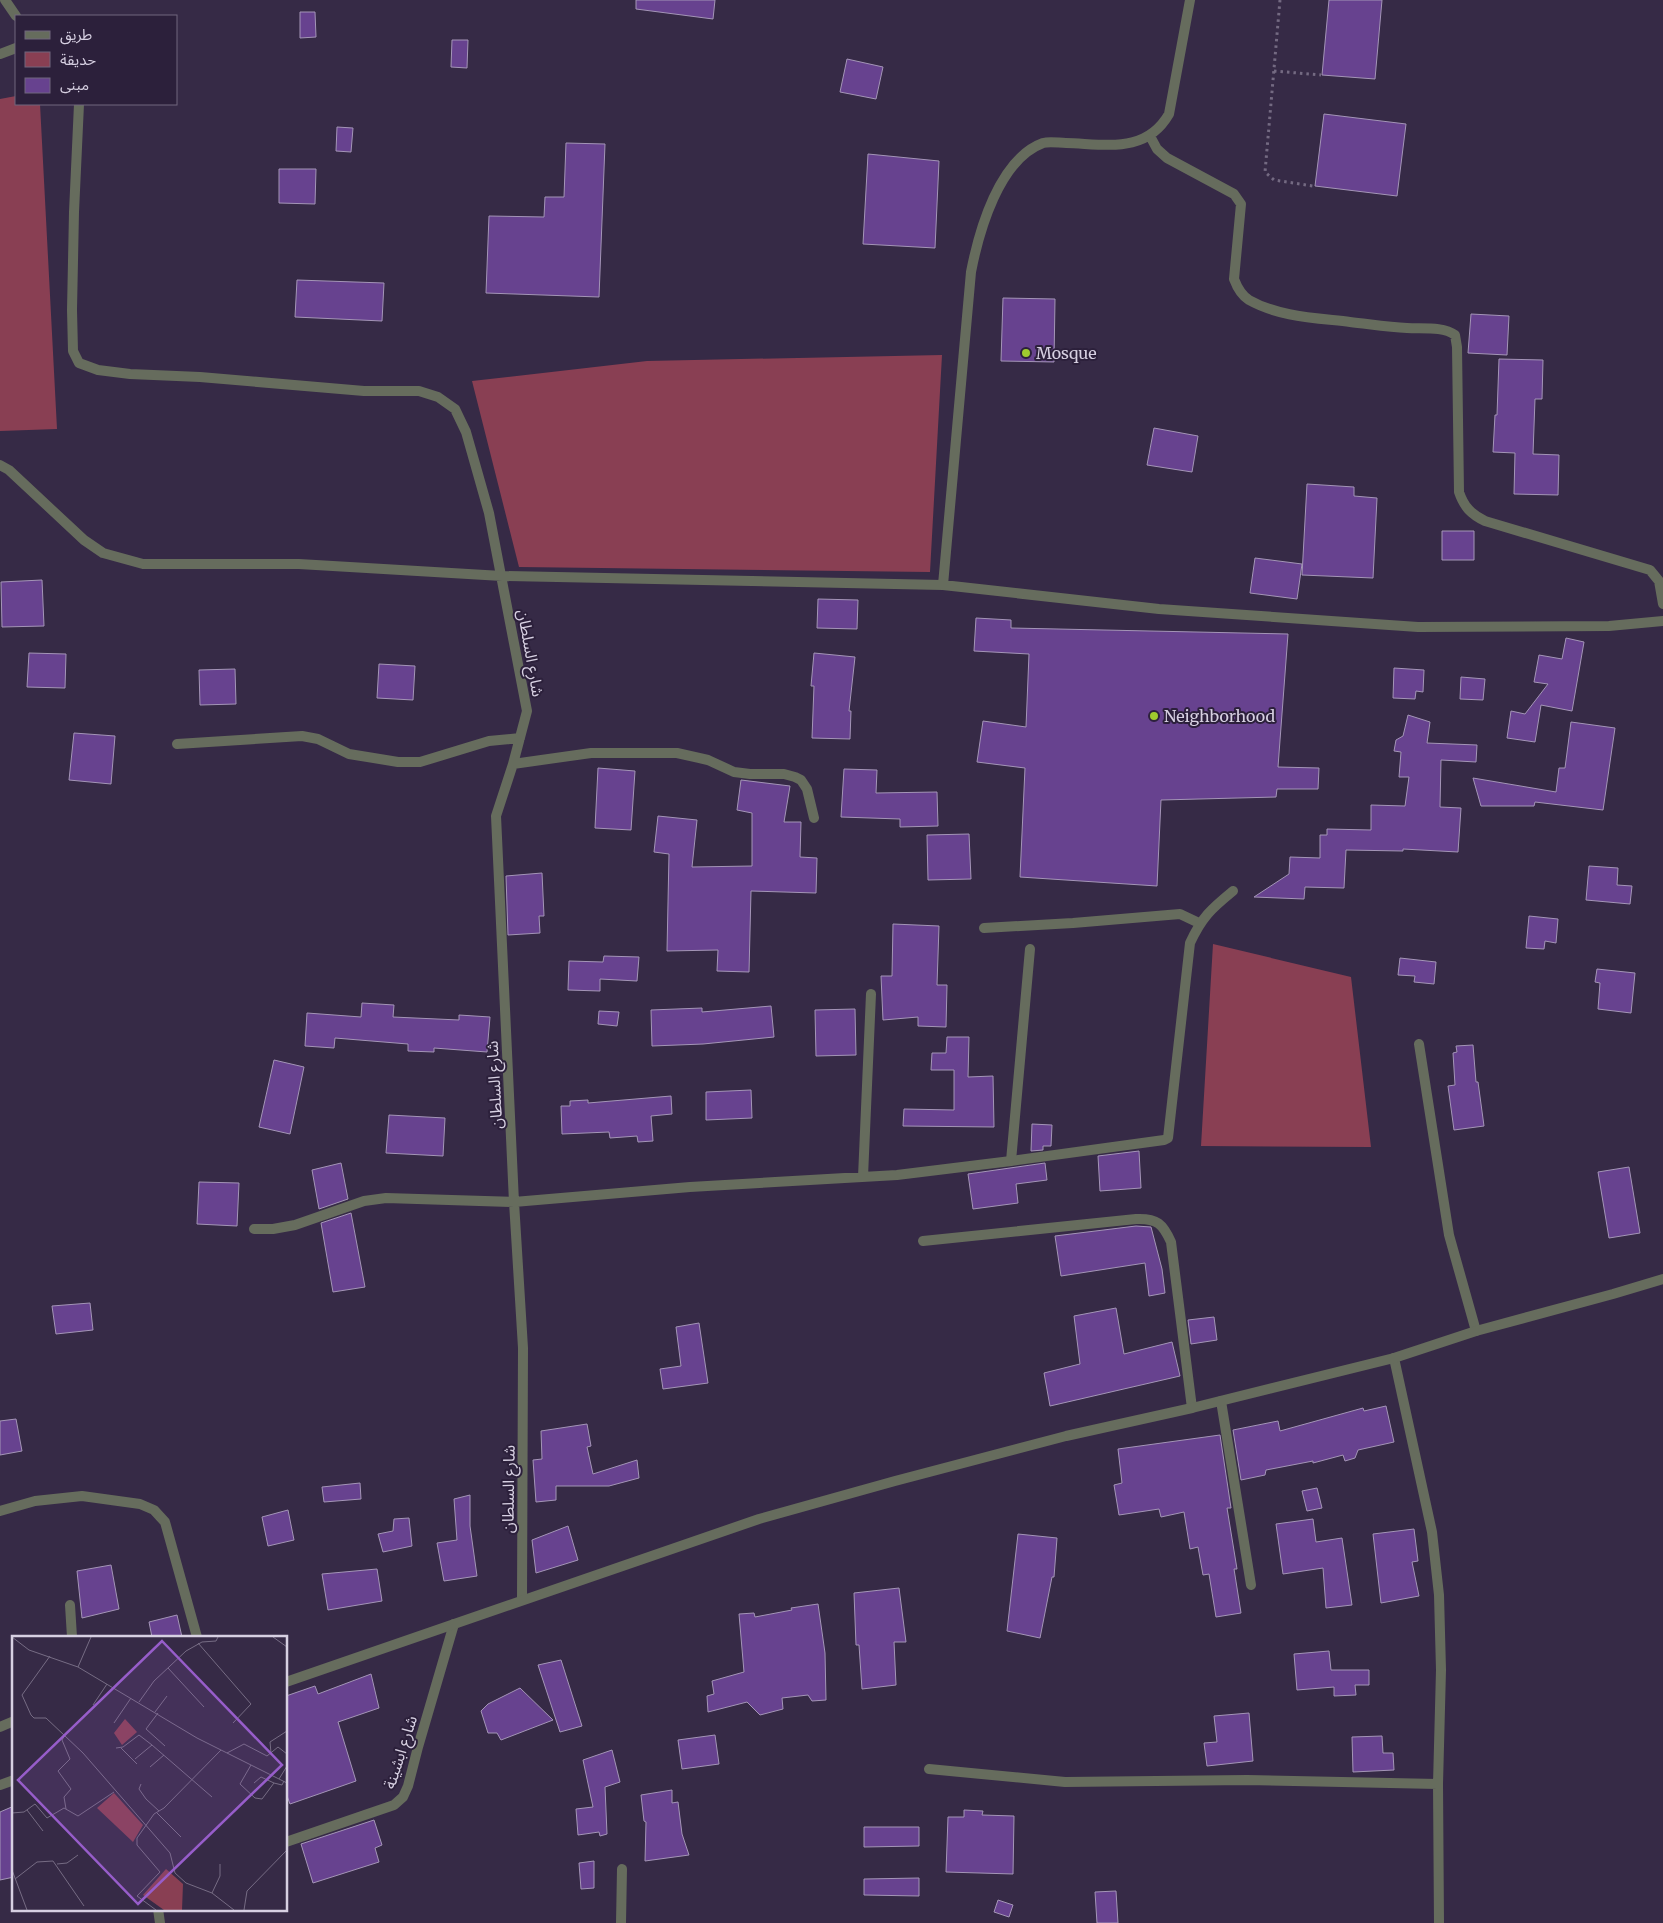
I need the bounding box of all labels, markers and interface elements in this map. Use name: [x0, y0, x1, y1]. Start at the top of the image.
legend: [15, 15, 178, 105]
text: طريق: [60, 25, 92, 45]
text: حديقة: [60, 50, 96, 69]
text: مبنى: [60, 75, 89, 94]
place label: Mosque: [1036, 343, 1097, 363]
marker: Mosque: [1020, 347, 1032, 359]
street label: شارع السلطان: [511, 608, 549, 699]
place label: Neighborhood: [1164, 706, 1276, 726]
marker: Neighborhood: [1148, 710, 1160, 722]
street label: شارع السلطان: [482, 1040, 509, 1130]
street label: شارع السلطان: [497, 1445, 522, 1533]
inset map: [12, 1636, 288, 1910]
street label: شارع ابشينة: [379, 1713, 424, 1792]

